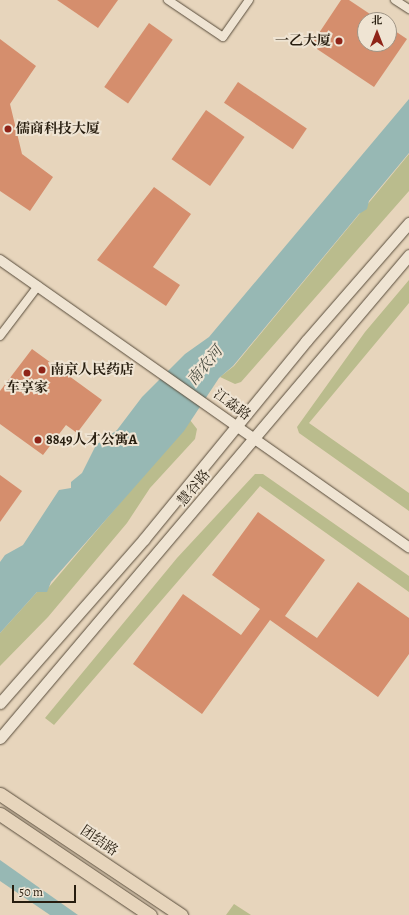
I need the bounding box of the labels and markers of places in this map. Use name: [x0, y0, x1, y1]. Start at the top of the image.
place label: 一乙大厦: [275, 33, 331, 49]
marker: 一乙大厦: [334, 36, 344, 46]
place label: 儒商科技大厦: [16, 121, 100, 137]
marker: 儒商科技大厦: [3, 124, 13, 134]
place label: 南京人民药店: [50, 362, 134, 378]
marker: 南京人民药店: [37, 365, 47, 375]
marker: 车享家: [22, 368, 32, 378]
place label: 车享家: [6, 380, 48, 396]
place label: 8849人才公寓A: [46, 432, 137, 448]
marker: 8849人才公寓A: [33, 435, 43, 445]

